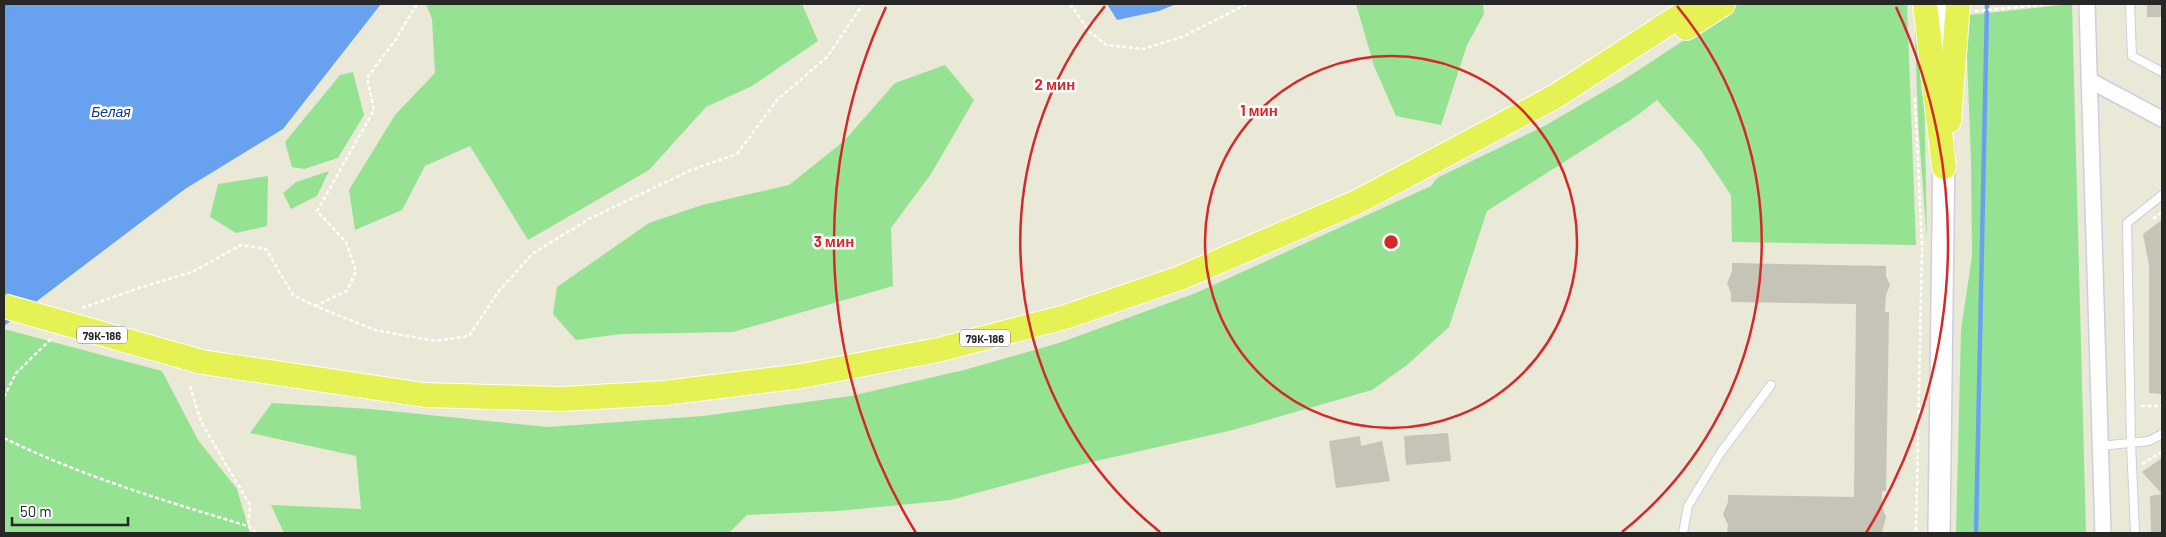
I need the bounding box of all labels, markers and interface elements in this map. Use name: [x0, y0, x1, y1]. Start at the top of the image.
text: 2 мин: [1035, 75, 1075, 93]
text: 1 мин: [1240, 101, 1278, 119]
water label: Белая: [91, 103, 131, 120]
text: 3 мин: [814, 232, 854, 250]
centre of rings: [1382, 233, 1400, 251]
road number: 79К-186: [77, 326, 127, 344]
road number: 79К-186: [960, 329, 1010, 346]
scale bar: [12, 494, 129, 526]
text: 50 m: [20, 502, 52, 520]

